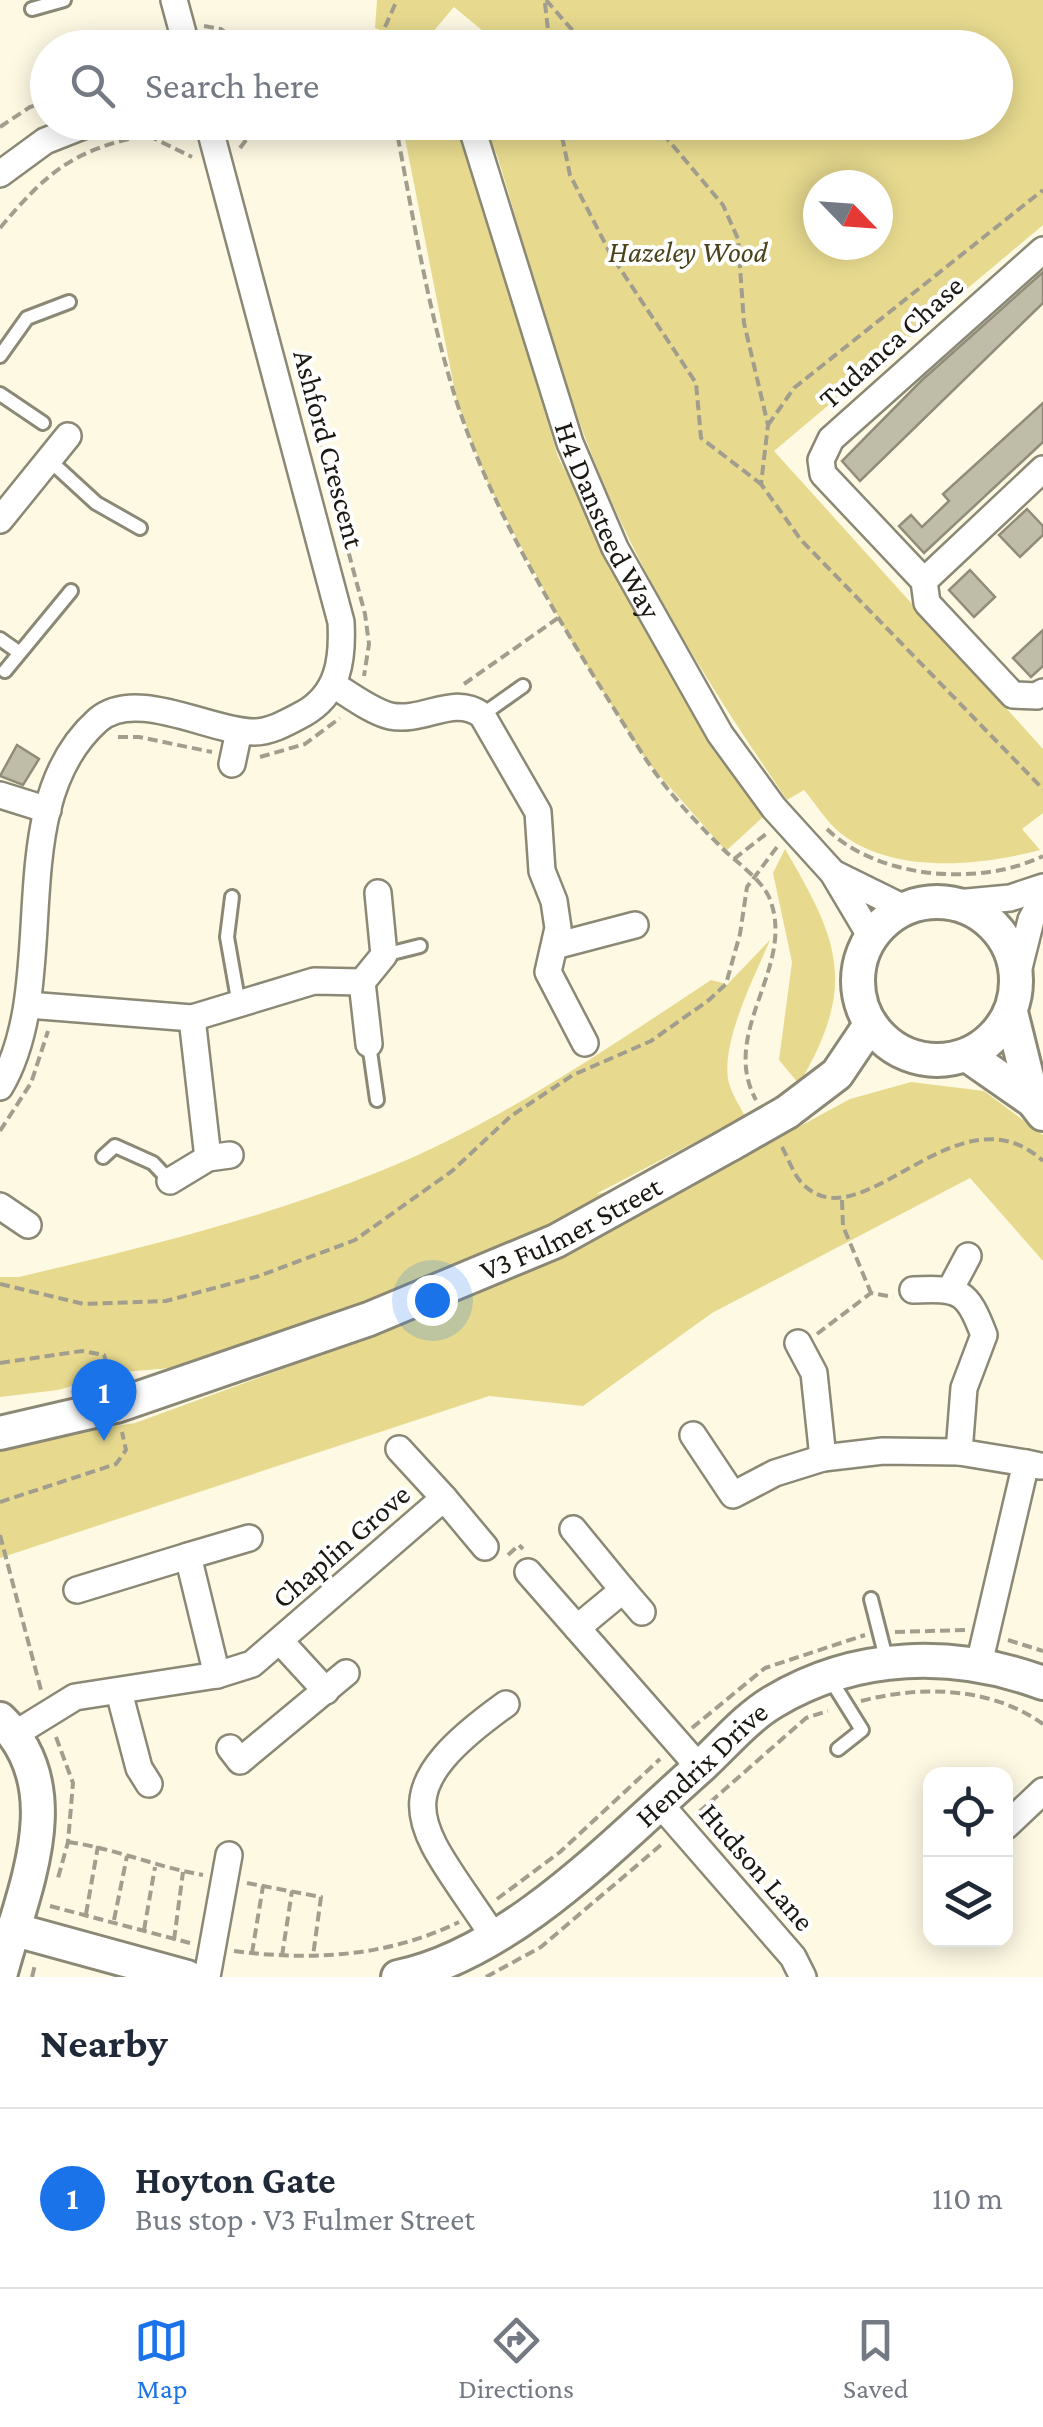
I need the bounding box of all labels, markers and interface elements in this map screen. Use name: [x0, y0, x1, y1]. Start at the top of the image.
search box: [30, 30, 1013, 140]
icon: search: [65, 58, 120, 113]
text: Search here: [145, 64, 319, 106]
north arrow: [803, 170, 893, 260]
park label: Hazeley Wood: [608, 235, 769, 269]
street label: Tudanca Chase: [812, 268, 970, 415]
street label: Ashford Crescent: [287, 346, 372, 553]
street label: H4 Dansteed Way: [548, 418, 668, 625]
street label: V3 Fulmer Street: [475, 1168, 668, 1287]
your location: [407, 1275, 458, 1326]
pin: 1: [72, 1358, 136, 1441]
street label: Chaplin Grove: [265, 1477, 417, 1615]
street label: Hendrix Drive: [629, 1694, 774, 1833]
map controls: [923, 1767, 1013, 1947]
button: locate: [923, 1767, 1013, 1857]
street label: Hudson Lane: [693, 1796, 822, 1937]
button: layers: [923, 1857, 1013, 1947]
text: Nearby: [40, 2019, 168, 2066]
text: Hoyton Gate: [135, 2159, 336, 2201]
text: 1: [67, 2180, 78, 2216]
text: 110 m: [932, 2180, 1003, 2216]
text: Bus stop · V3 Fulmer Street: [135, 2201, 475, 2237]
tab: Map: [134, 2313, 189, 2404]
tab: Directions: [458, 2313, 574, 2404]
tab: Saved: [843, 2313, 909, 2404]

